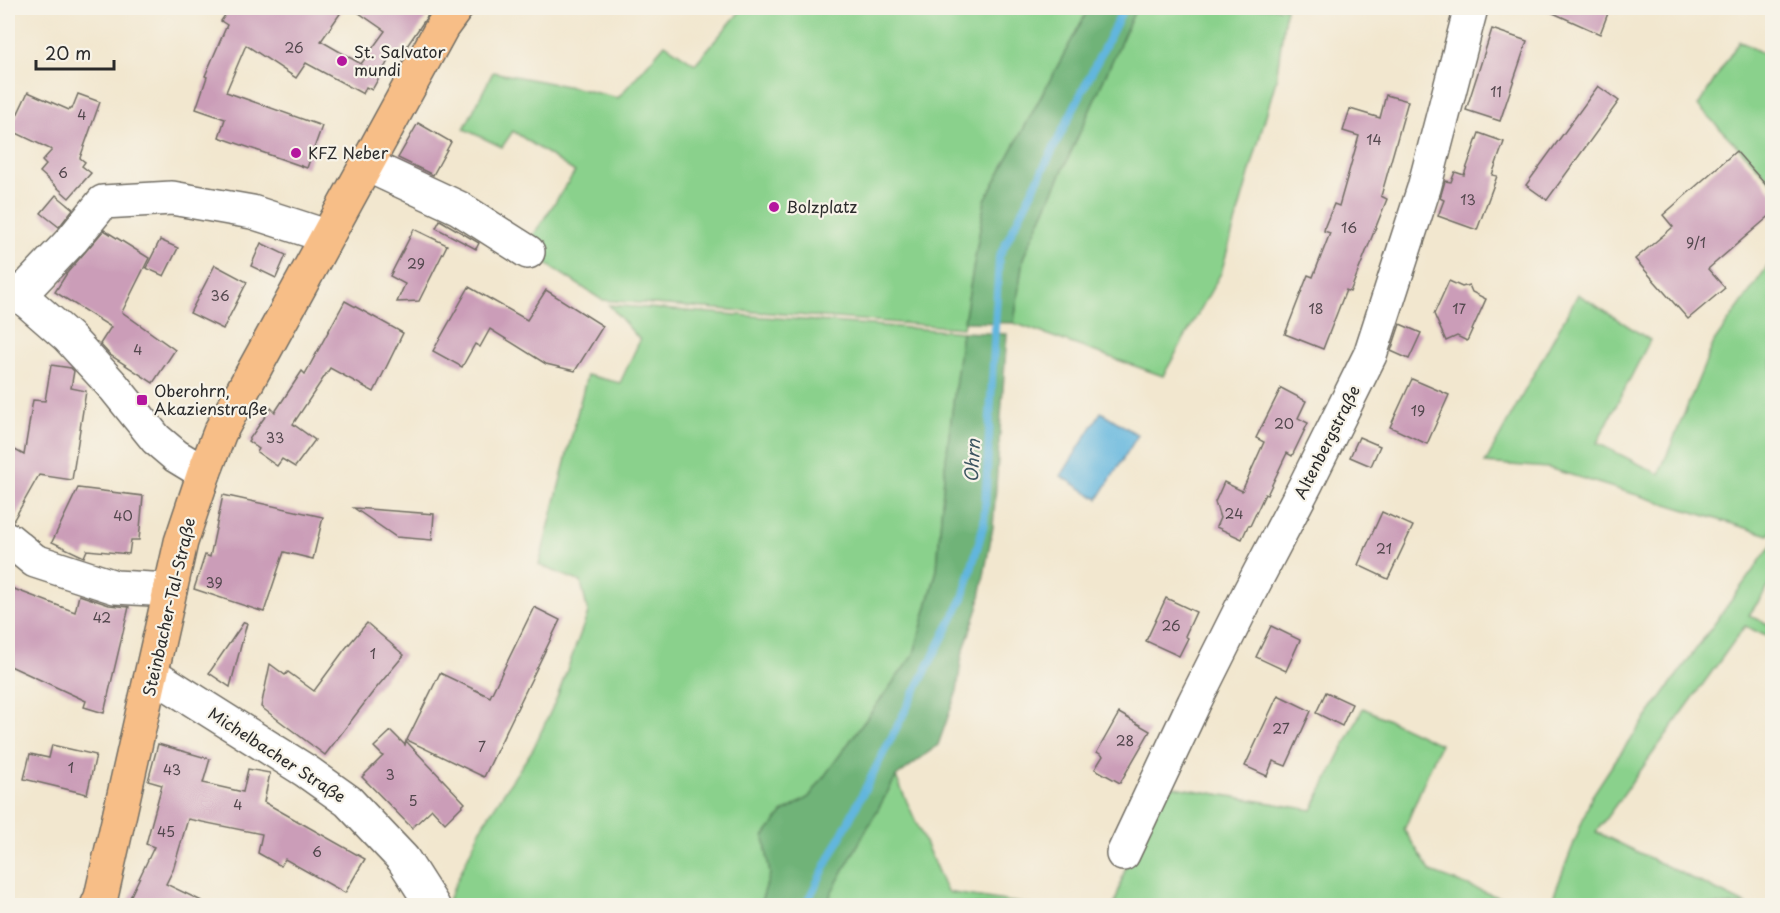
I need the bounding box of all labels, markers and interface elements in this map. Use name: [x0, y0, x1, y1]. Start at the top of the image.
scale bar: [36, 33, 114, 71]
house number: 26: [284, 37, 304, 58]
text: 20 m: [45, 39, 91, 66]
place label: St. Salvator mundi: [354, 39, 445, 81]
marker: St. Salvator mundi: [335, 54, 349, 68]
house number: 11: [1490, 81, 1502, 102]
house number: 4: [77, 104, 87, 125]
house number: 14: [1366, 129, 1382, 150]
place label: KFZ Neber: [308, 140, 389, 164]
marker: KFZ Neber: [289, 146, 303, 160]
house number: 6: [58, 162, 68, 183]
house number: 13: [1460, 189, 1476, 210]
place label: Bolzplatz: [786, 194, 858, 218]
marker: Bolzplatz: [767, 200, 781, 214]
house number: 16: [1341, 217, 1357, 238]
house number: 9/1: [1686, 232, 1706, 253]
house number: 29: [407, 253, 425, 274]
house number: 36: [210, 285, 230, 306]
house number: 18: [1308, 298, 1324, 319]
house number: 17: [1452, 298, 1466, 319]
house number: 4: [133, 339, 143, 360]
place label: Oberohrn, Akazienstraße: [154, 378, 267, 420]
street label: Altenbergstraße: [1287, 381, 1365, 502]
marker: Oberohrn, Akazienstraße: [135, 393, 149, 407]
house number: 19: [1411, 400, 1425, 421]
house number: 20: [1274, 413, 1294, 434]
house number: 33: [266, 427, 284, 448]
water label: Ohrn: [957, 437, 986, 483]
house number: 24: [1225, 503, 1243, 524]
house number: 40: [113, 505, 133, 526]
street label: Steinbacher-Tal-Straße: [136, 515, 200, 698]
house number: 21: [1376, 538, 1392, 559]
house number: 39: [205, 572, 223, 593]
house number: 42: [93, 607, 111, 628]
house number: 26: [1161, 615, 1181, 636]
house number: 1: [370, 643, 376, 664]
street label: Michelbacher Straße: [204, 701, 351, 808]
house number: 27: [1272, 718, 1290, 739]
house number: 28: [1116, 730, 1134, 751]
house number: 7: [478, 736, 486, 757]
house number: 1: [68, 757, 74, 778]
house number: 43: [163, 759, 181, 780]
house number: 3: [385, 764, 395, 785]
house number: 5: [408, 790, 418, 811]
house number: 4: [233, 794, 243, 815]
house number: 45: [157, 821, 175, 842]
house number: 6: [312, 841, 322, 862]

